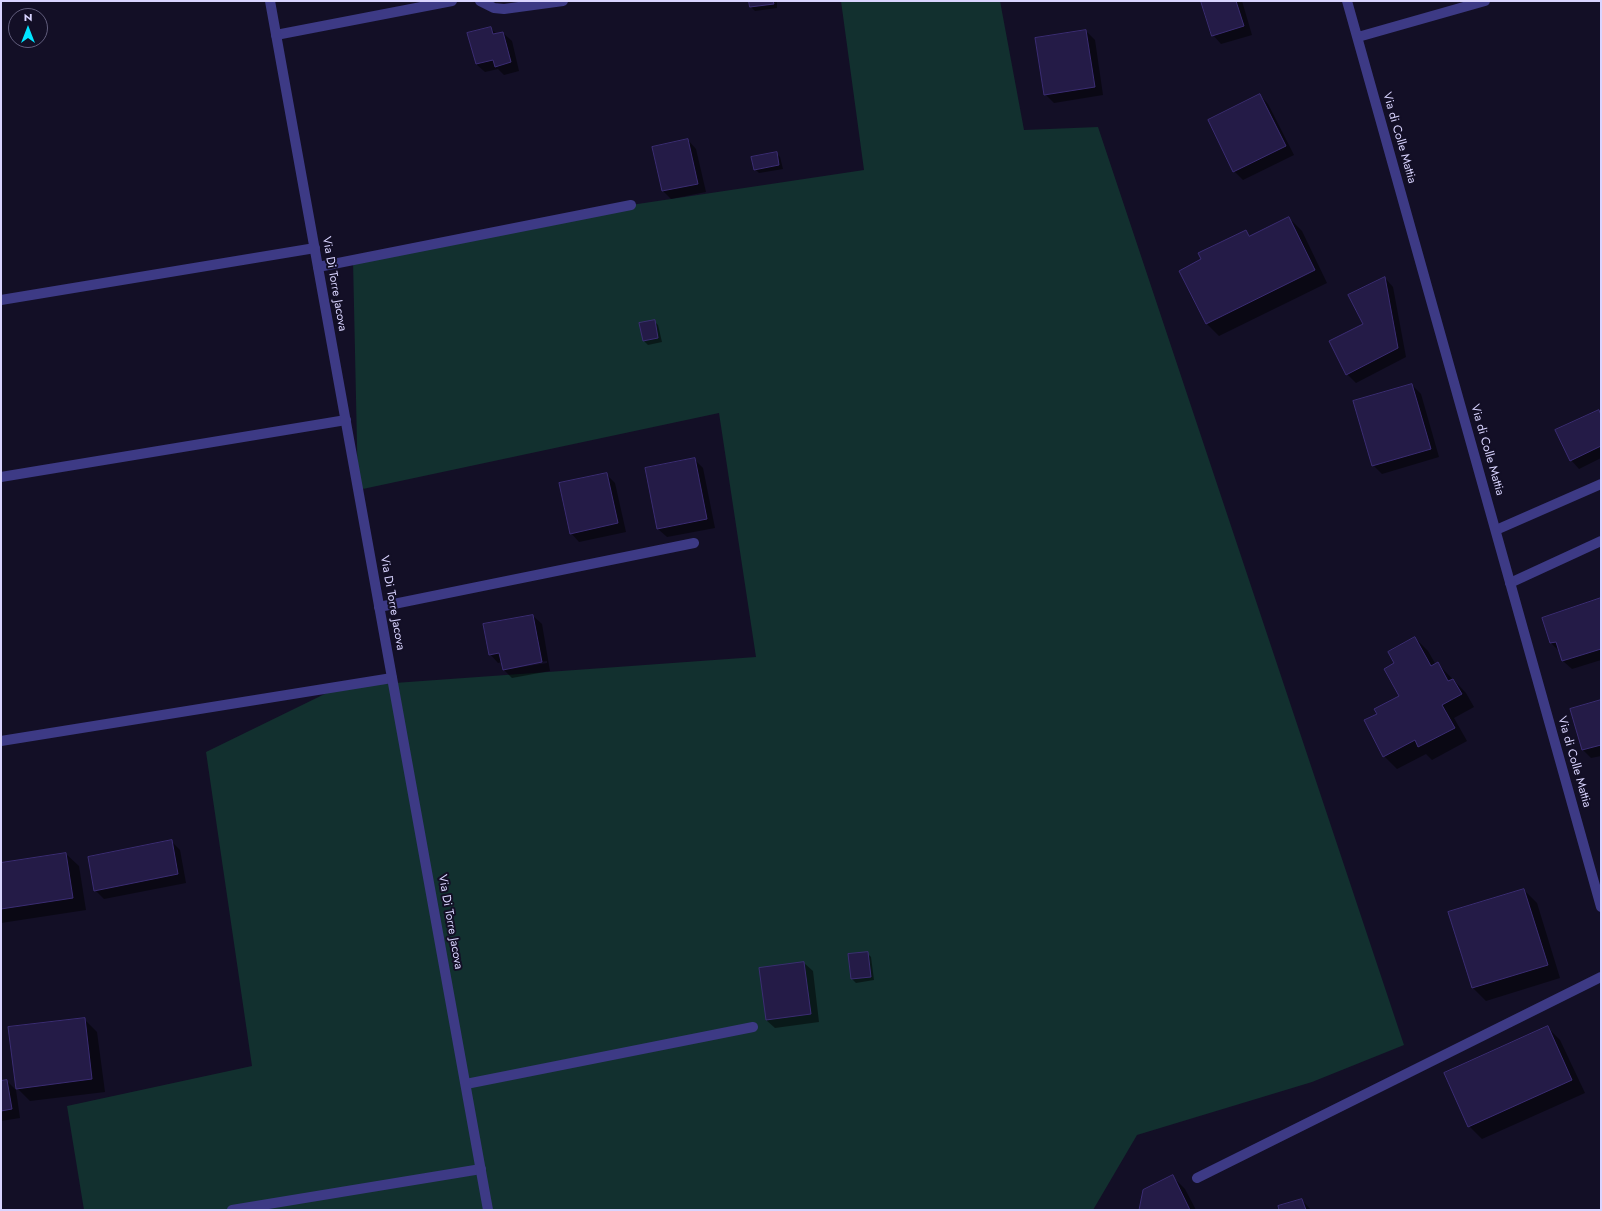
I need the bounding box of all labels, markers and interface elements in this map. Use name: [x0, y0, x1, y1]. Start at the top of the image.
north arrow: [8, 8, 48, 48]
text: N: [24, 9, 32, 25]
street label: Via di Colle Mattia: [1379, 91, 1419, 185]
street label: Via Di Torre Jacova: [319, 236, 349, 332]
street label: Via di Colle Mattia: [1467, 403, 1507, 497]
street label: Via Di Torre Jacova: [377, 555, 407, 651]
street label: Via di Colle Mattia: [1554, 715, 1594, 809]
street label: Via Di Torre Jacova: [435, 874, 465, 970]

